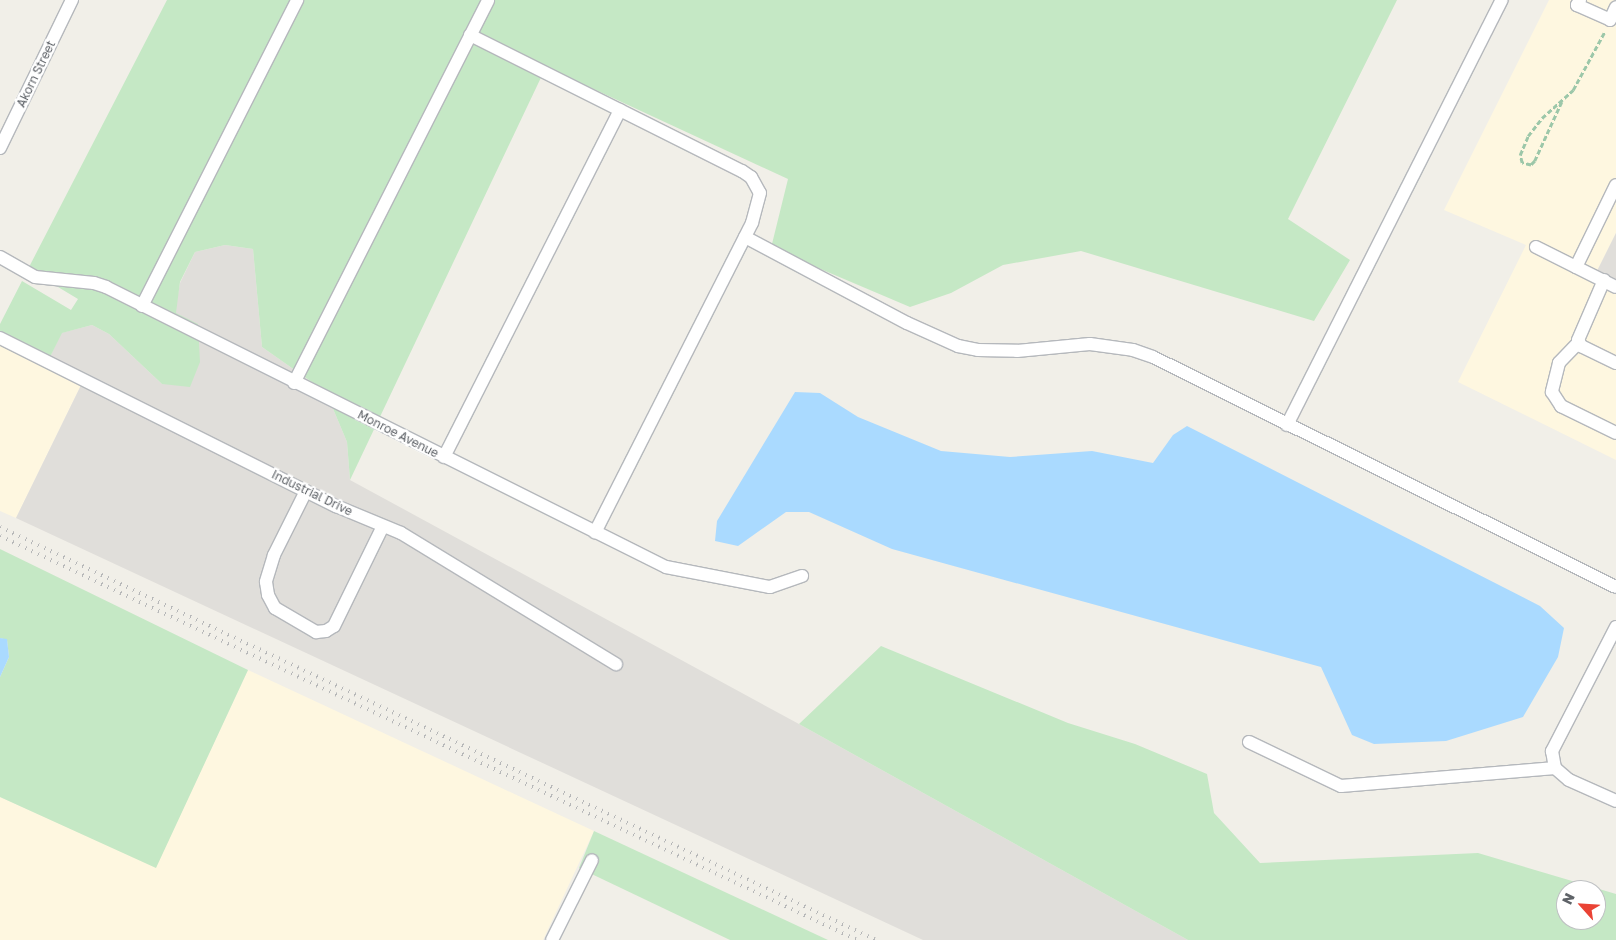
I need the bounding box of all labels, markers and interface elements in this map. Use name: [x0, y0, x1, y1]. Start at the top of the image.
street label: Akorn Street: [14, 38, 58, 110]
street label: Monroe Avenue: [355, 407, 441, 461]
street label: Industrial Drive: [269, 467, 355, 519]
north arrow: [1556, 880, 1606, 930]
text: N: [1558, 890, 1578, 907]

